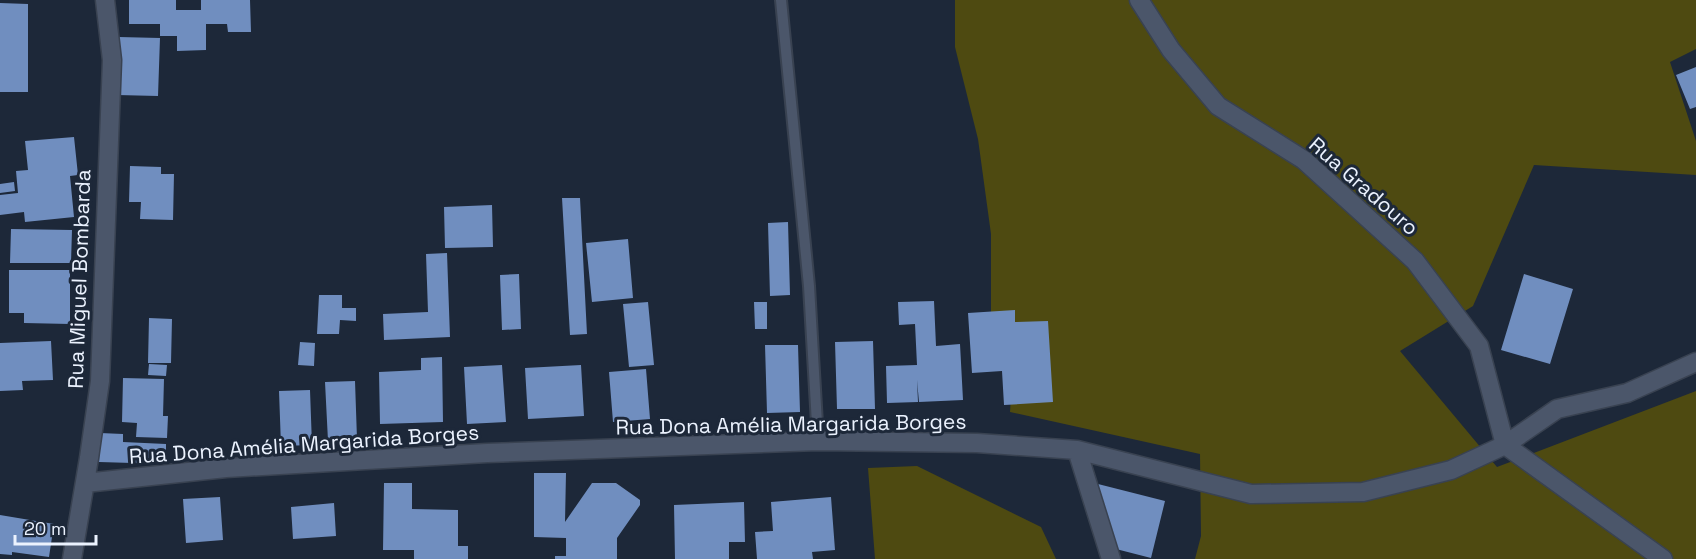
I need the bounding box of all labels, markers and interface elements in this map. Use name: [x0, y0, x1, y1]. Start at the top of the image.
street label: Rua Gradouro: [1304, 131, 1424, 241]
street label: Rua Miguel Bombarda: [62, 169, 96, 389]
street label: Rua Dona Amélia Margarida Borges: [615, 407, 967, 441]
street label: Rua Dona Amélia Margarida Borges: [128, 418, 480, 470]
scale bar: [15, 508, 96, 546]
text: 20 m: [24, 517, 67, 540]

